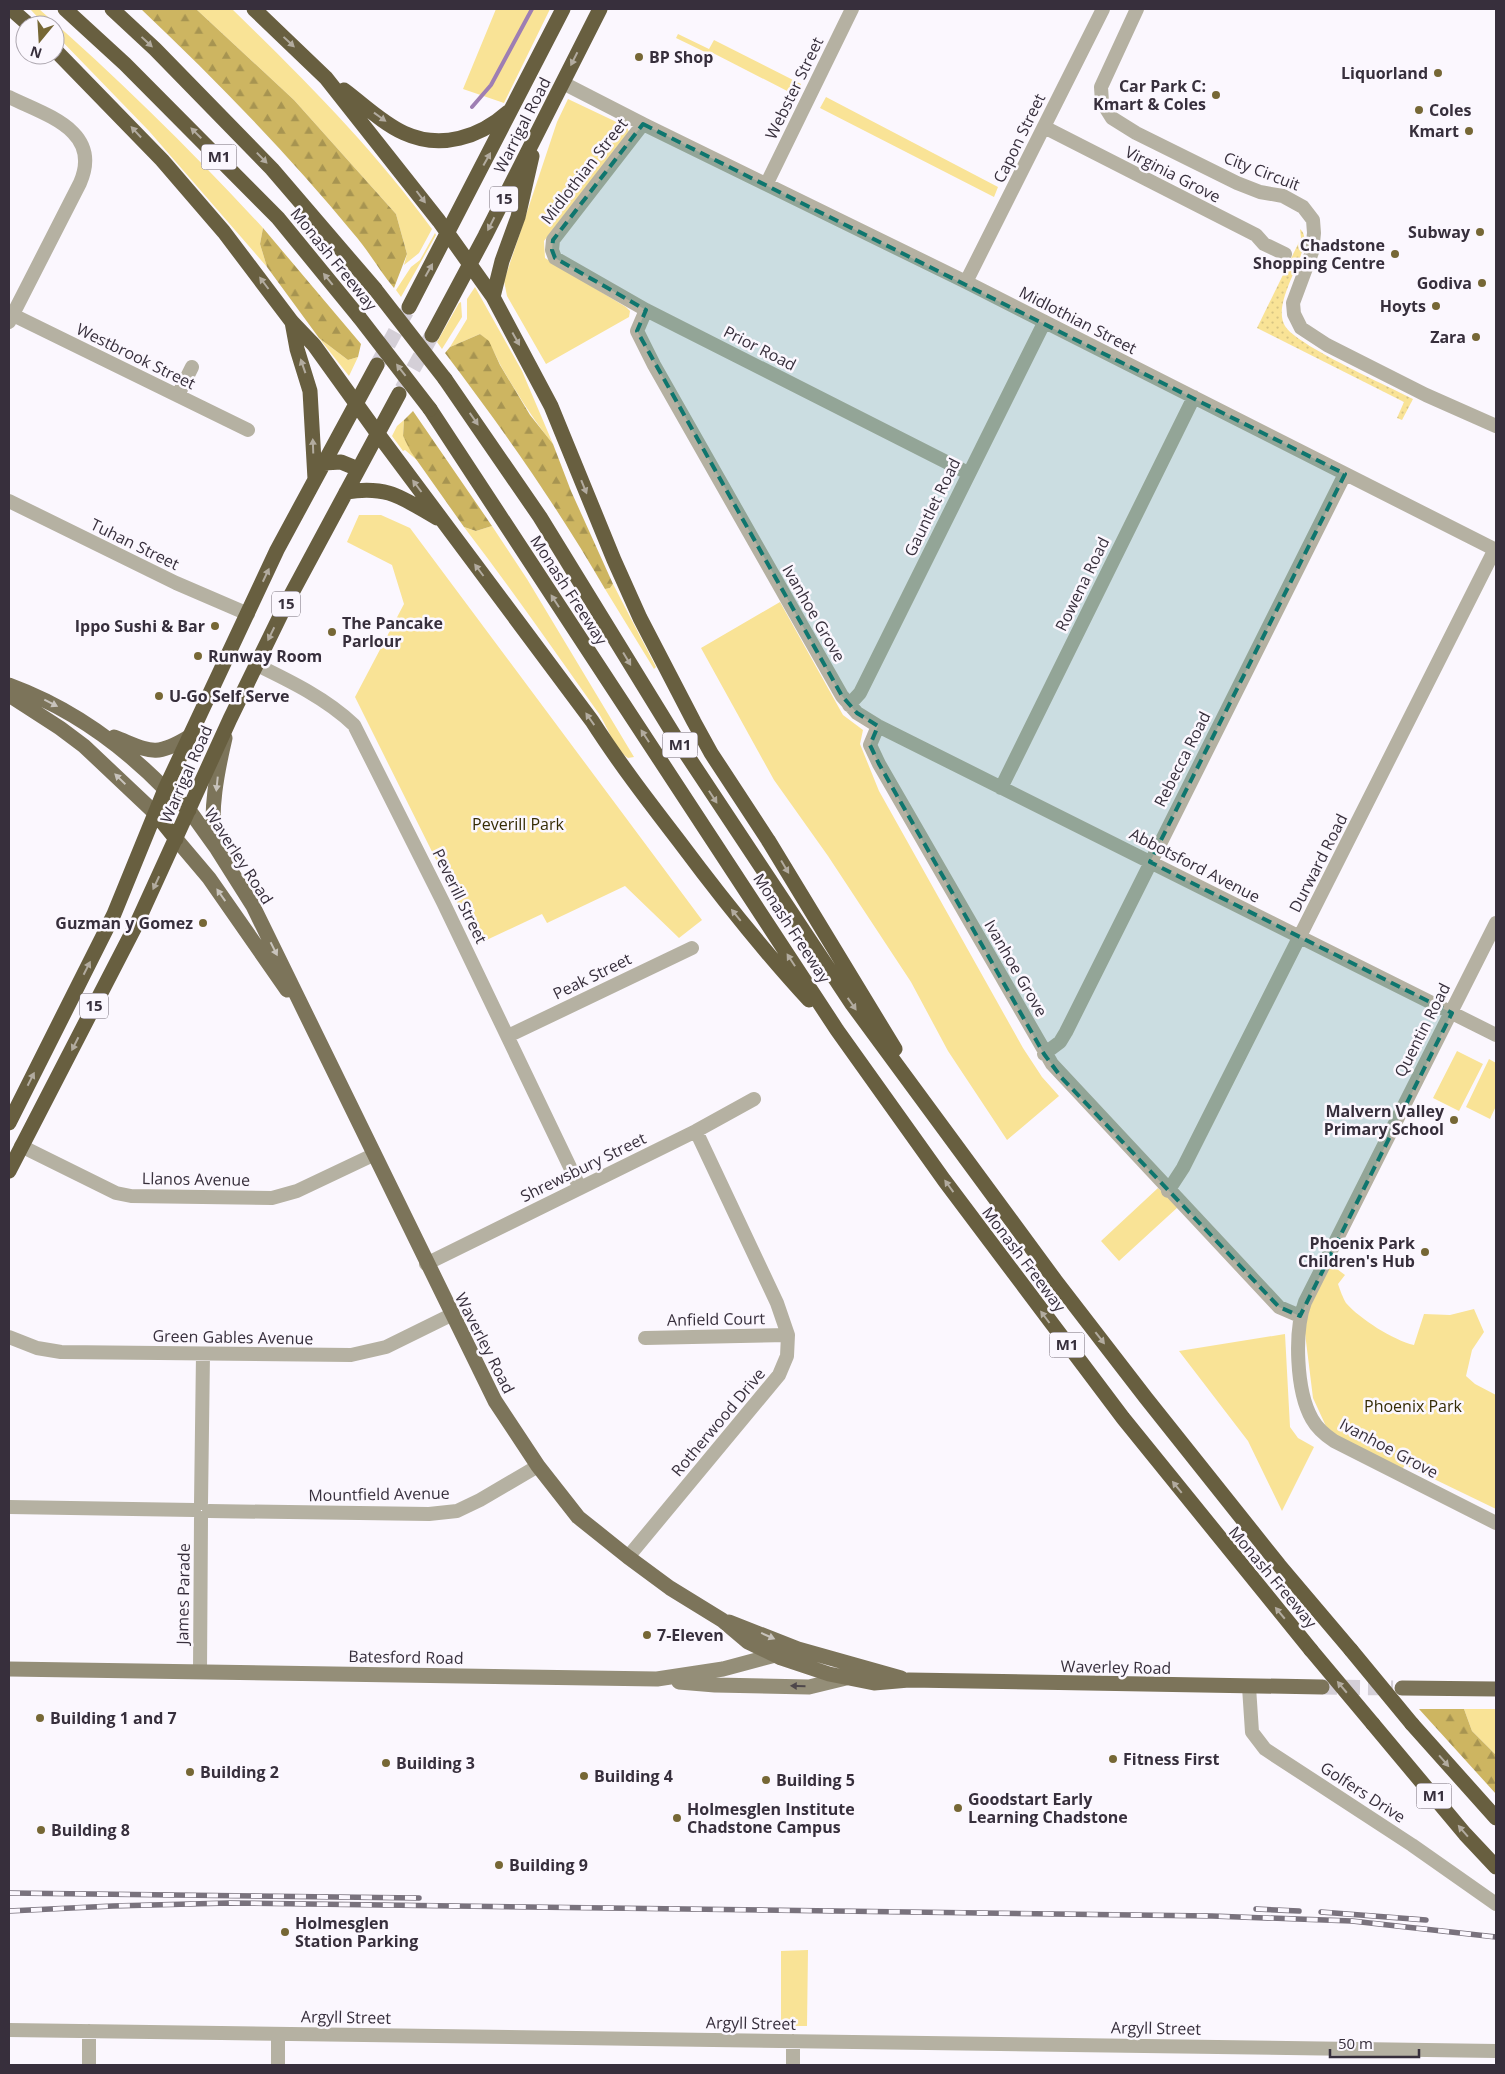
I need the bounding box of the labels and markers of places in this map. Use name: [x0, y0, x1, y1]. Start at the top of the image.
place label: BP Shop: [649, 46, 713, 68]
marker: BP Shop: [633, 51, 645, 63]
place label: Liquorland: [1341, 62, 1428, 84]
marker: Liquorland: [1432, 67, 1444, 79]
place label: Car Park C: Kmart & Coles: [1093, 75, 1206, 115]
marker: Car Park C: Kmart & Coles: [1210, 89, 1222, 101]
place label: Coles: [1429, 99, 1471, 121]
marker: Coles: [1413, 104, 1425, 116]
place label: Kmart: [1409, 120, 1459, 142]
marker: Kmart: [1463, 125, 1475, 137]
place label: Subway: [1408, 221, 1471, 243]
marker: Subway: [1474, 226, 1486, 238]
place label: Chadstone Shopping Centre: [1253, 234, 1385, 274]
marker: Chadstone Shopping Centre: [1389, 248, 1401, 260]
place label: Godiva: [1417, 272, 1472, 294]
marker: Godiva: [1476, 277, 1488, 289]
place label: Hoyts: [1380, 295, 1426, 317]
marker: Hoyts: [1430, 300, 1442, 312]
place label: Zara: [1430, 326, 1466, 348]
marker: Zara: [1470, 331, 1482, 343]
place label: The Pancake Parlour: [342, 612, 443, 652]
place label: Ippo Sushi & Bar: [75, 615, 205, 637]
marker: Ippo Sushi & Bar: [209, 620, 221, 632]
marker: The Pancake Parlour: [326, 626, 338, 638]
place label: Runway Room: [208, 645, 322, 667]
marker: Runway Room: [192, 650, 204, 662]
place label: U-Go Self Serve: [169, 685, 289, 707]
marker: U-Go Self Serve: [153, 690, 165, 702]
place label: Guzman y Gomez: [55, 912, 193, 934]
marker: Guzman y Gomez: [197, 917, 209, 929]
place label: Malvern Valley Primary School: [1324, 1100, 1445, 1140]
marker: Malvern Valley Primary School: [1448, 1114, 1460, 1126]
place label: Phoenix Park Children's Hub: [1298, 1232, 1415, 1272]
marker: Phoenix Park Children's Hub: [1419, 1246, 1431, 1258]
place label: 7-Eleven: [657, 1624, 724, 1646]
marker: 7-Eleven: [641, 1629, 653, 1641]
place label: Building 1 and 7: [50, 1707, 177, 1729]
marker: Building 1 and 7: [34, 1712, 46, 1724]
place label: Fitness First: [1123, 1748, 1220, 1770]
place label: Building 3: [396, 1752, 475, 1774]
marker: Fitness First: [1107, 1753, 1119, 1765]
marker: Building 3: [380, 1757, 392, 1769]
place label: Building 2: [200, 1761, 279, 1783]
place label: Building 4: [594, 1765, 673, 1787]
marker: Building 2: [184, 1766, 196, 1778]
place label: Building 5: [776, 1769, 855, 1791]
marker: Building 4: [578, 1770, 590, 1782]
marker: Building 5: [760, 1774, 772, 1786]
place label: Goodstart Early Learning Chadstone: [968, 1788, 1128, 1828]
place label: Holmesglen Institute Chadstone Campus: [687, 1798, 855, 1838]
marker: Goodstart Early Learning Chadstone: [952, 1802, 964, 1814]
marker: Holmesglen Institute Chadstone Campus: [671, 1812, 683, 1824]
place label: Building 8: [51, 1819, 130, 1841]
marker: Building 8: [35, 1824, 47, 1836]
place label: Building 9: [509, 1854, 588, 1876]
marker: Building 9: [493, 1859, 505, 1871]
place label: Holmesglen Station Parking: [295, 1912, 418, 1952]
marker: Holmesglen Station Parking: [279, 1926, 291, 1938]

